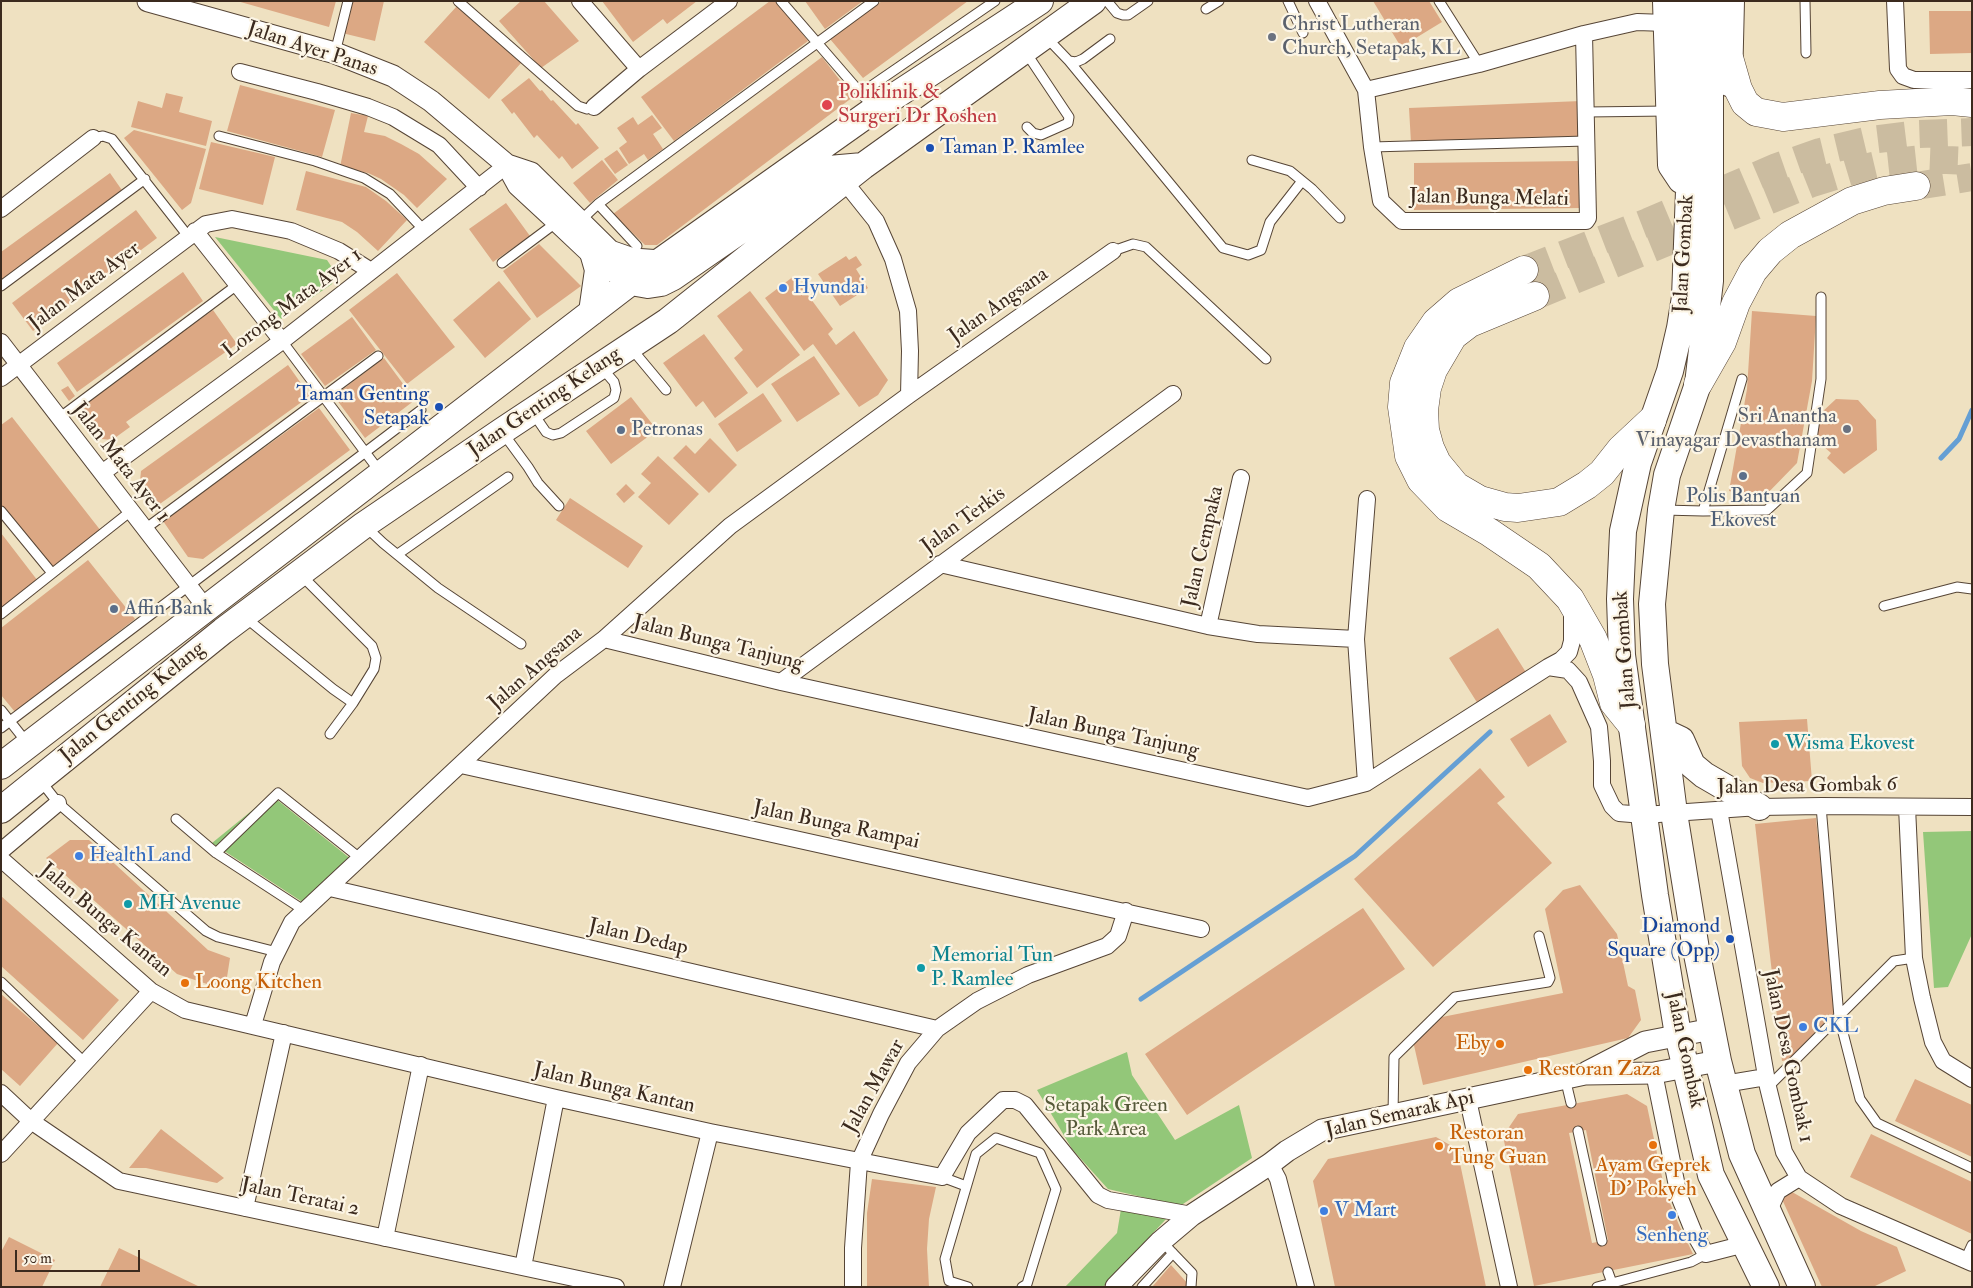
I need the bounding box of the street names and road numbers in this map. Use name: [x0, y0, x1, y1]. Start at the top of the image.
street label: Jalan Ayer Panas: [243, 17, 381, 83]
street label: Jalan Bunga Melati: [1409, 185, 1569, 213]
street label: Jalan Gombak: [1669, 194, 1701, 314]
street label: Jalan Mata Ayer: [24, 237, 146, 337]
street label: Lorong Mata Ayer 1: [218, 243, 368, 365]
street label: Jalan Angsana: [944, 262, 1054, 350]
street label: Jalan Genting Kelang: [464, 342, 626, 464]
street label: Jalan Mata Ayer 1: [65, 398, 175, 528]
street label: Jalan Terkis: [917, 482, 1011, 560]
street label: Jalan Cempaka: [1178, 484, 1230, 610]
street label: Jalan Gombak: [1609, 590, 1643, 710]
street label: Jalan Bunga Tanjung: [630, 611, 806, 677]
street label: Jalan Angsana: [484, 622, 588, 716]
street label: Jalan Genting Kelang: [55, 637, 211, 769]
street label: Jalan Bunga Tanjung: [1025, 704, 1201, 764]
street label: Jalan Desa Gombak 6: [1717, 773, 1897, 801]
street label: Jalan Bunga Rampai: [750, 796, 922, 856]
street label: Jalan Bunga Kantan: [34, 858, 176, 984]
street label: Jalan Dedap: [586, 914, 690, 962]
street label: Jalan Desa Gombak 1: [1756, 967, 1818, 1145]
street label: Jalan Gombak: [1659, 989, 1709, 1111]
street label: Jalan Mawar: [839, 1035, 911, 1139]
street label: Jalan Bunga Kantan: [531, 1058, 697, 1120]
street label: Jalan Semarak Api: [1323, 1086, 1477, 1144]
street label: Jalan Teratai 2: [239, 1173, 361, 1223]

